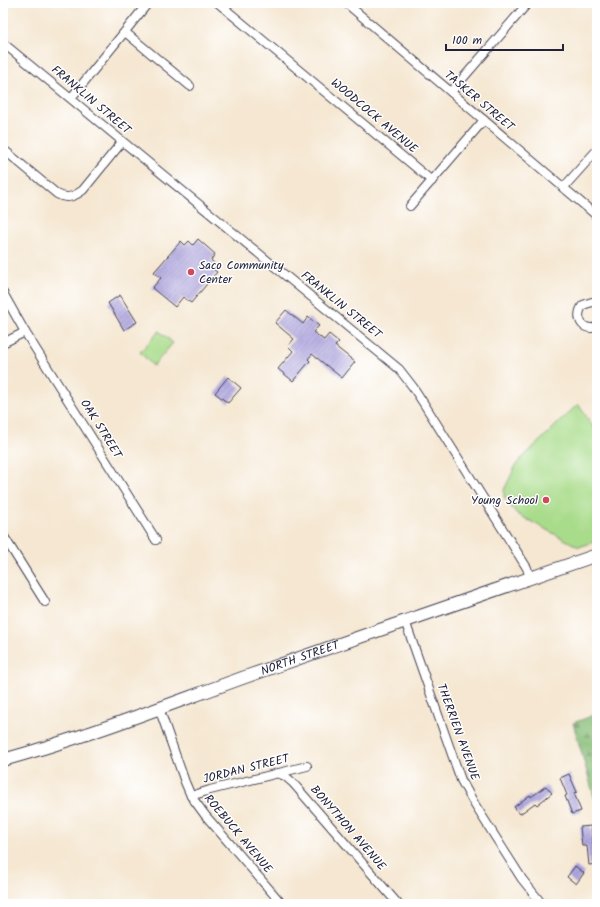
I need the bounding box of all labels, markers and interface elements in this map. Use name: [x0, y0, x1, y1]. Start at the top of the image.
scale bar: [446, 26, 563, 52]
text: 100 m: [452, 31, 483, 50]
street label: FRANKLIN STREET: [47, 61, 136, 140]
street label: TASKER STREET: [440, 66, 519, 137]
street label: WOODCOCK AVENUE: [326, 74, 422, 159]
place label: Saco Community Center: [199, 256, 284, 289]
street label: FRANKLIN STREET: [296, 266, 387, 345]
marker: Saco Community Center: [186, 267, 196, 277]
street label: OAK STREET: [75, 396, 128, 464]
place label: Young School: [471, 491, 538, 510]
marker: Young School: [541, 495, 551, 505]
street label: NORTH STREET: [258, 635, 343, 680]
street label: THERRIEN AVENUE: [432, 681, 485, 784]
street label: JORDAN STREET: [201, 749, 293, 789]
street label: BONYTHON AVENUE: [305, 781, 391, 876]
street label: ROEBUCK AVENUE: [199, 790, 278, 879]

